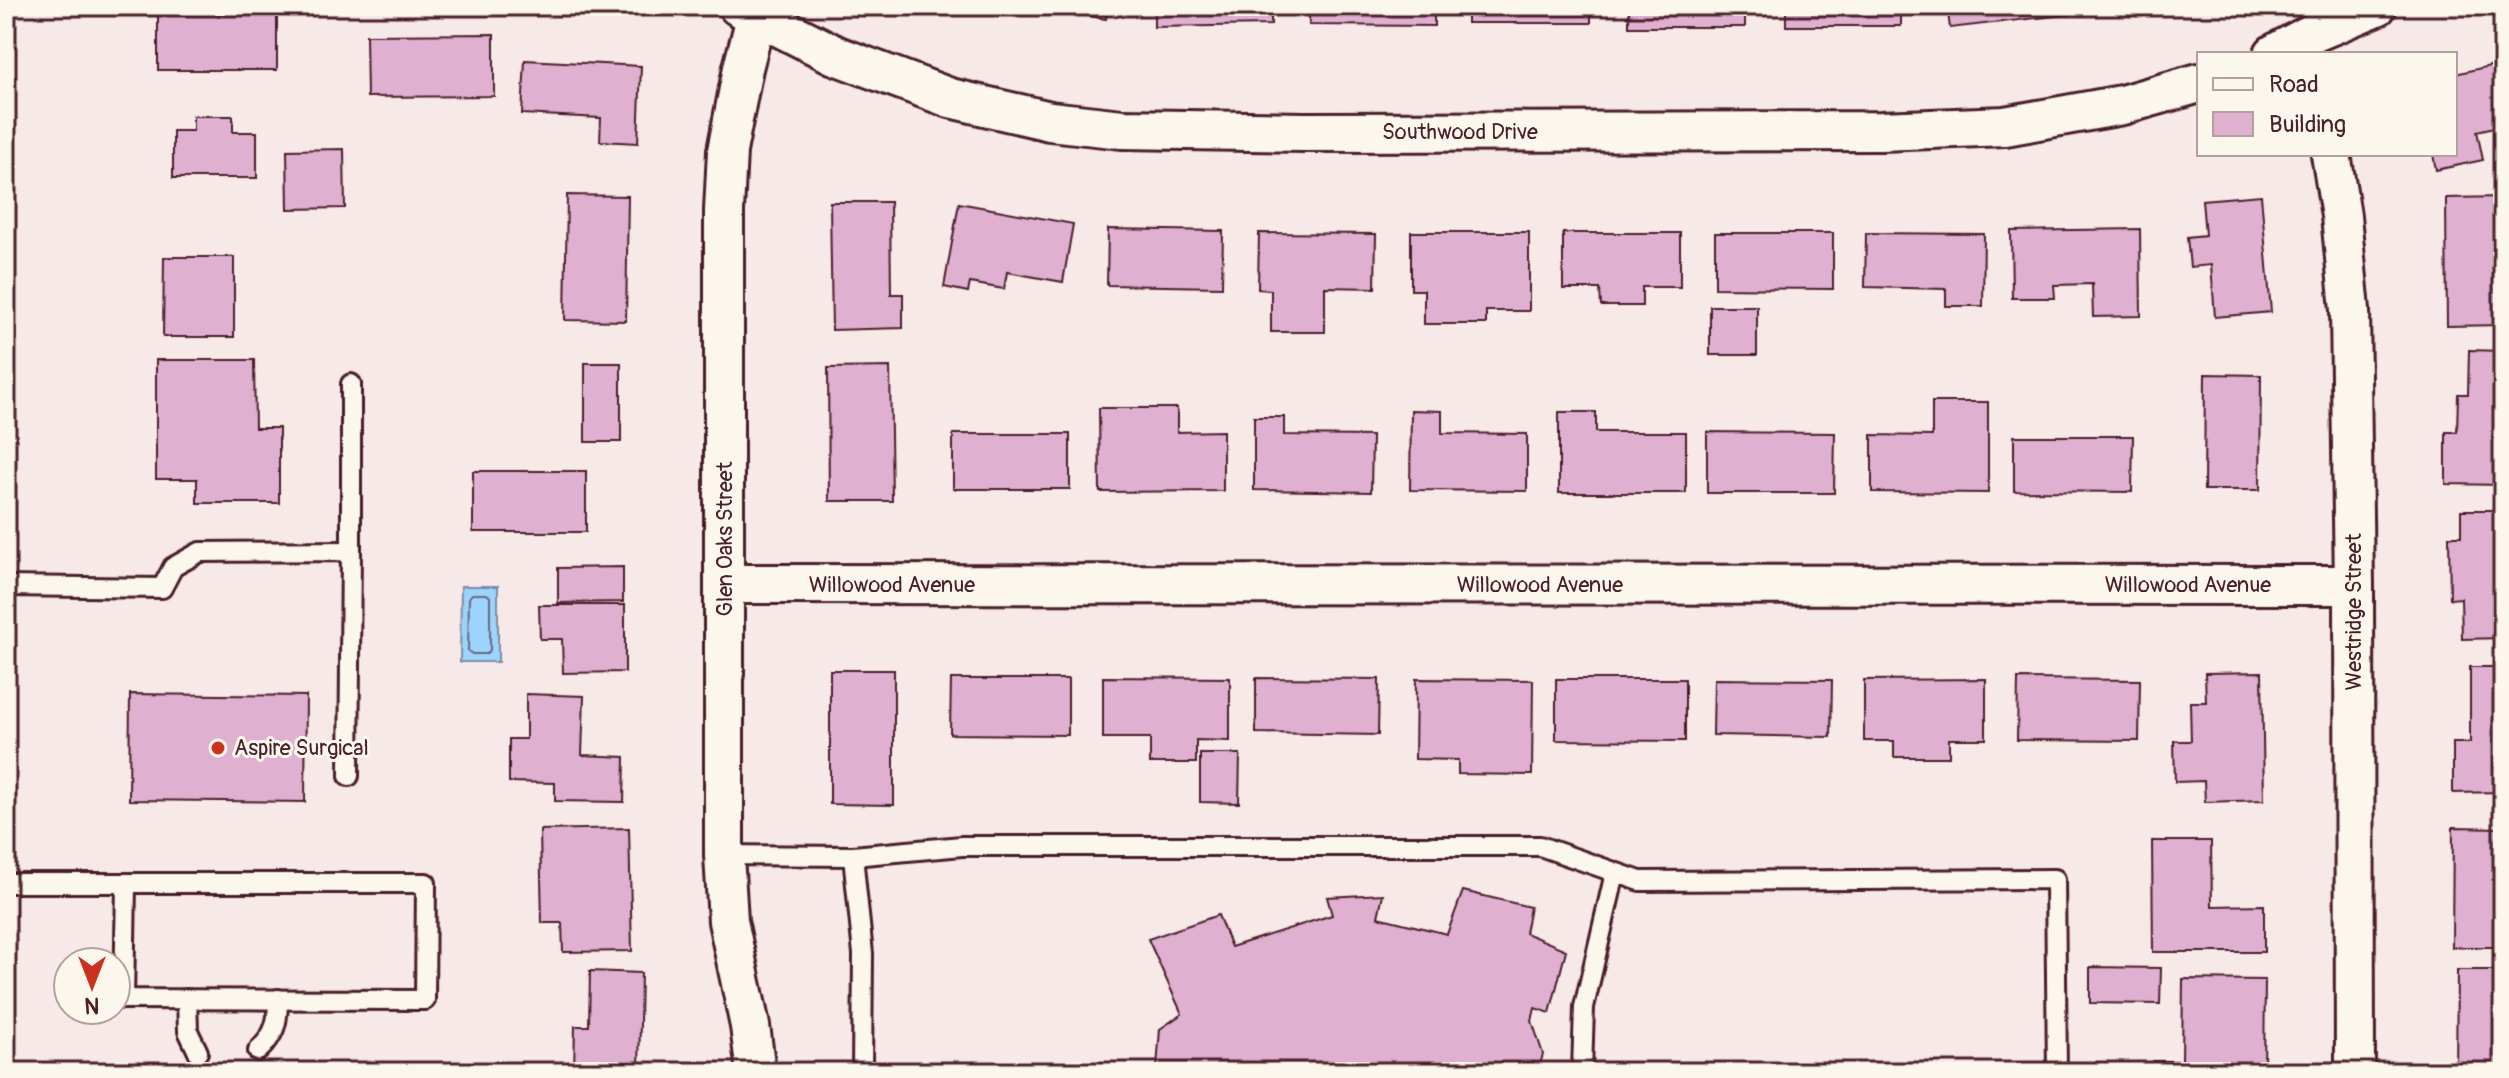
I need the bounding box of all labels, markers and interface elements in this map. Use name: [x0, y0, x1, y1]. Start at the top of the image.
legend: [2197, 52, 2457, 156]
text: Road: [2269, 70, 2319, 99]
text: Building: [2269, 110, 2346, 139]
street label: Southwood Drive: [1382, 118, 1538, 146]
street label: Glen Oaks Street: [711, 461, 739, 616]
street label: Westridge Street: [2340, 533, 2368, 691]
street label: Willowood Avenue: [809, 571, 975, 599]
street label: Willowood Avenue: [1457, 571, 1623, 599]
street label: Willowood Avenue: [2105, 571, 2271, 599]
place label: Aspire Surgical: [234, 734, 369, 762]
marker: Aspire Surgical: [209, 739, 227, 757]
north arrow: [52, 946, 132, 1026]
text: N: [84, 991, 99, 1019]

